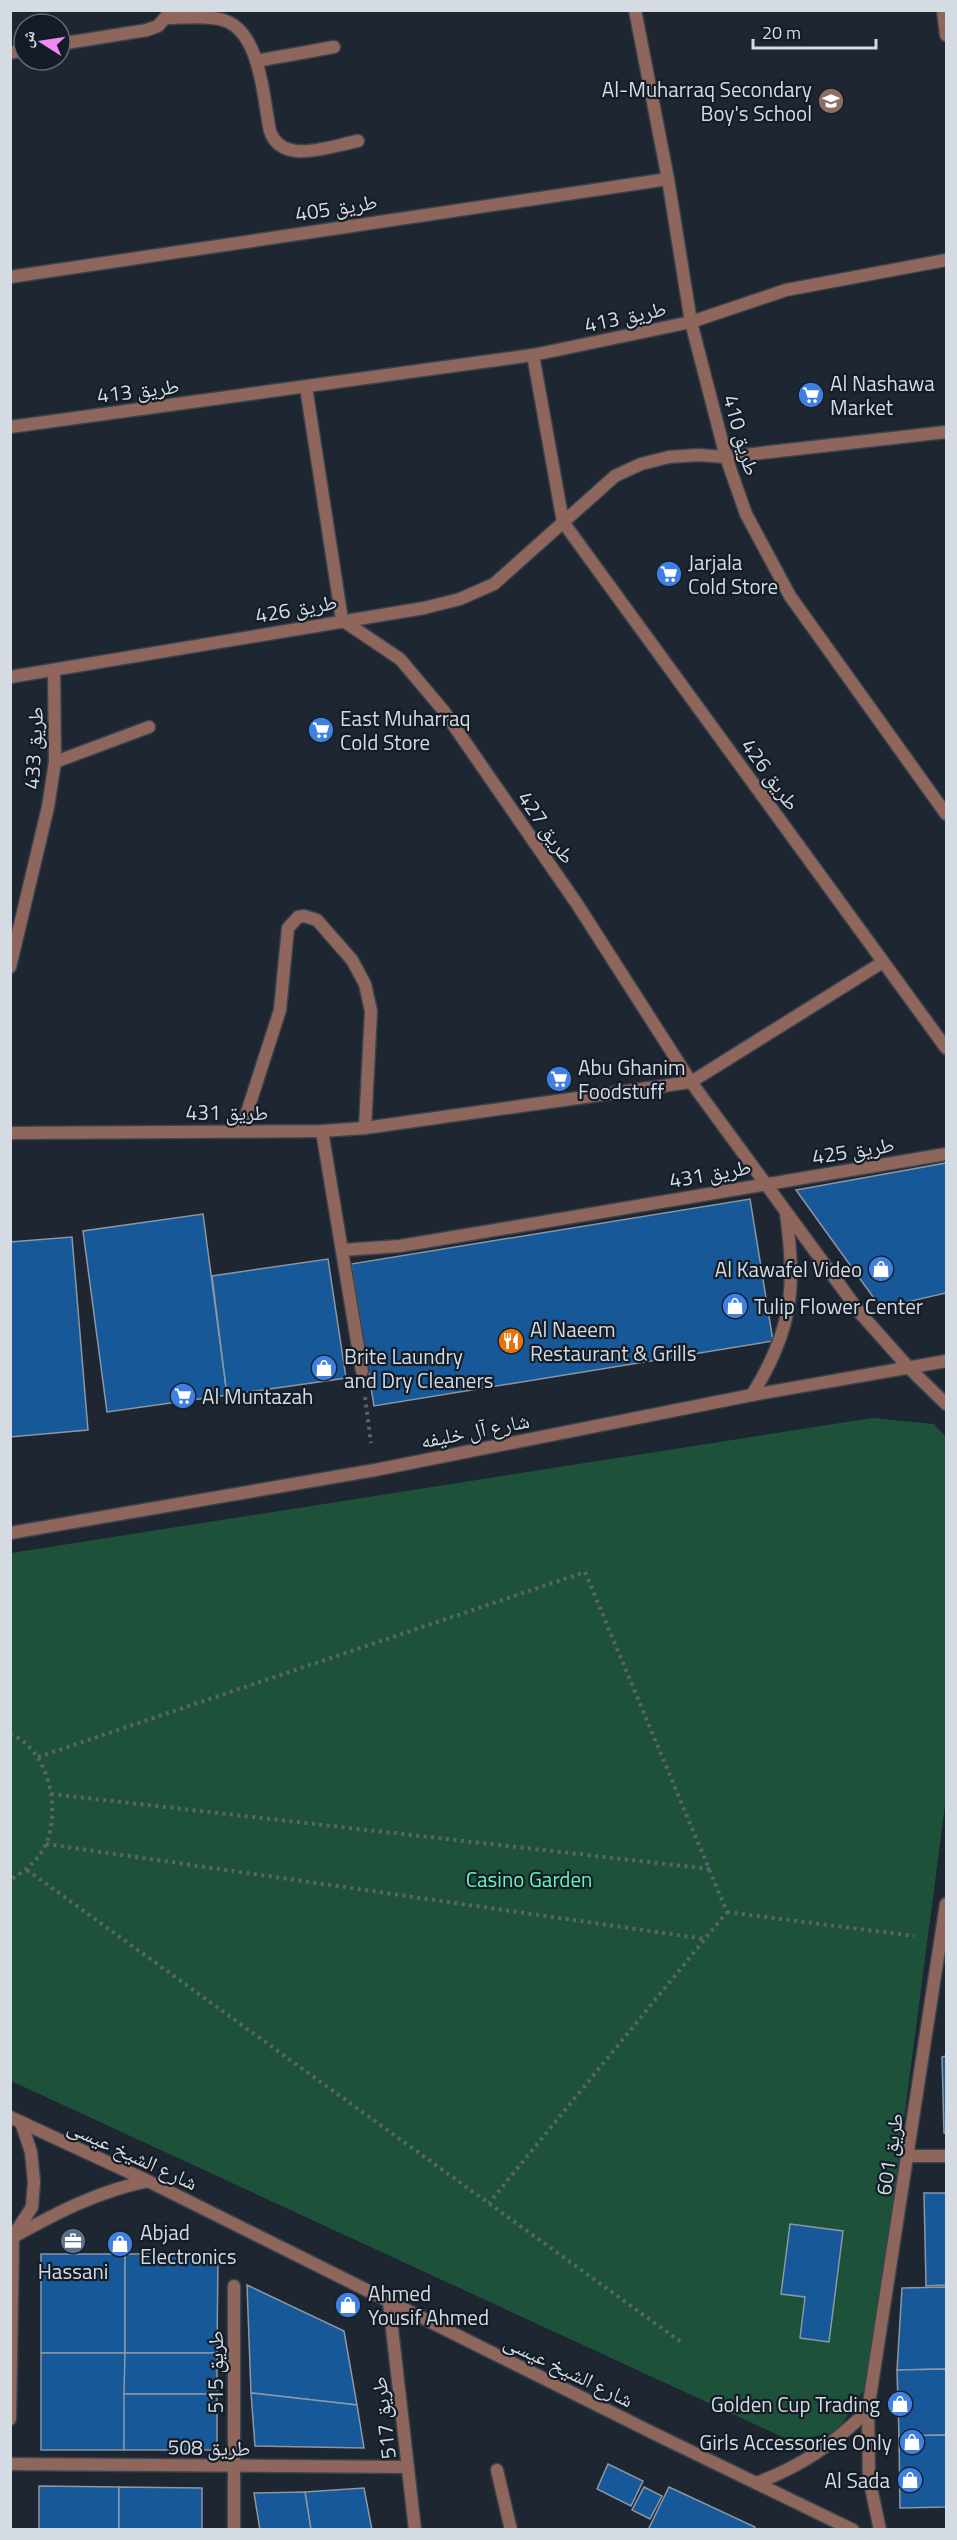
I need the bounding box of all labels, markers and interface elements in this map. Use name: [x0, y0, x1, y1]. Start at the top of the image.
north arrow: [12, 12, 72, 72]
scale bar: [753, 12, 876, 50]
text: 20 m: [762, 19, 801, 46]
text: ش: [14, 28, 41, 50]
place label: Al-Muharraq Secondary Boy's School: [602, 73, 812, 129]
school or university icon: Al-Muharraq Secondary Boy's School: [816, 86, 846, 116]
street label: طريق 405: [293, 185, 379, 229]
street label: طريق 413: [581, 292, 669, 340]
place label: Al Nashawa Market: [830, 367, 935, 423]
street label: طريق 413: [95, 369, 181, 411]
supermarket icon: Al Nashawa Market: [796, 380, 826, 410]
street label: طريق 410: [715, 391, 769, 479]
place label: Jarjala Cold Store: [688, 546, 778, 602]
supermarket icon: Jarjala Cold Store: [654, 559, 684, 589]
street label: طريق 426: [252, 585, 340, 631]
place label: East Muharraq Cold Store: [340, 702, 471, 758]
street label: طريق 433: [15, 706, 51, 790]
supermarket icon: East Muharraq Cold Store: [306, 715, 336, 745]
street label: طريق 426: [734, 731, 808, 817]
street label: طريق 427: [510, 784, 584, 870]
place label: Abu Ghanim Foodstuff: [578, 1051, 686, 1107]
supermarket icon: Abu Ghanim Foodstuff: [544, 1064, 574, 1094]
street label: طريق 431: [186, 1096, 268, 1128]
street label: طريق 425: [810, 1128, 896, 1172]
street label: طريق 431: [666, 1150, 754, 1196]
place label: Al Kawafel Video: [715, 1253, 862, 1285]
shop icon: Al Kawafel Video: [866, 1254, 896, 1284]
place label: Tulip Flower Center: [754, 1290, 923, 1322]
shop icon: Tulip Flower Center: [720, 1291, 750, 1321]
place label: Al Naeem Restaurant & Grills: [530, 1313, 697, 1369]
restaurant icon: Al Naeem Restaurant & Grills: [496, 1326, 526, 1356]
place label: Brite Laundry and Dry Cleaners: [344, 1340, 493, 1396]
shop icon: Brite Laundry and Dry Cleaners: [309, 1353, 339, 1383]
place label: Al Muntazah: [202, 1380, 313, 1412]
supermarket icon: Al Muntazah: [168, 1381, 198, 1411]
street label: شارع آل خليفه: [418, 1404, 532, 1456]
park label: Casino Garden: [466, 1863, 592, 1895]
street label: شارع الشيخ عيسى: [63, 2110, 203, 2198]
street label: طريق 601: [867, 2111, 911, 2197]
place label: Abjad Electronics: [140, 2216, 237, 2272]
office icon: Hassani: [58, 2226, 88, 2256]
shop icon: Abjad Electronics: [105, 2229, 135, 2259]
place label: Hassani: [38, 2255, 108, 2287]
place label: Ahmed Yousif Ahmed: [368, 2277, 489, 2333]
shop icon: Ahmed Yousif Ahmed: [333, 2290, 363, 2320]
street label: شارع الشيخ عيسى: [499, 2325, 639, 2415]
street label: طريق 515: [199, 2331, 231, 2413]
street label: طريق 517: [362, 2375, 404, 2461]
place label: Golden Cup Trading: [711, 2388, 880, 2420]
shop icon: Golden Cup Trading: [885, 2389, 915, 2419]
place label: Girls Accessories Only: [699, 2426, 892, 2458]
shop icon: Girls Accessories Only: [897, 2427, 927, 2457]
street label: طريق 508: [167, 2430, 251, 2464]
place label: Al Sada: [824, 2464, 890, 2496]
shop icon: Al Sada: [895, 2465, 925, 2495]

